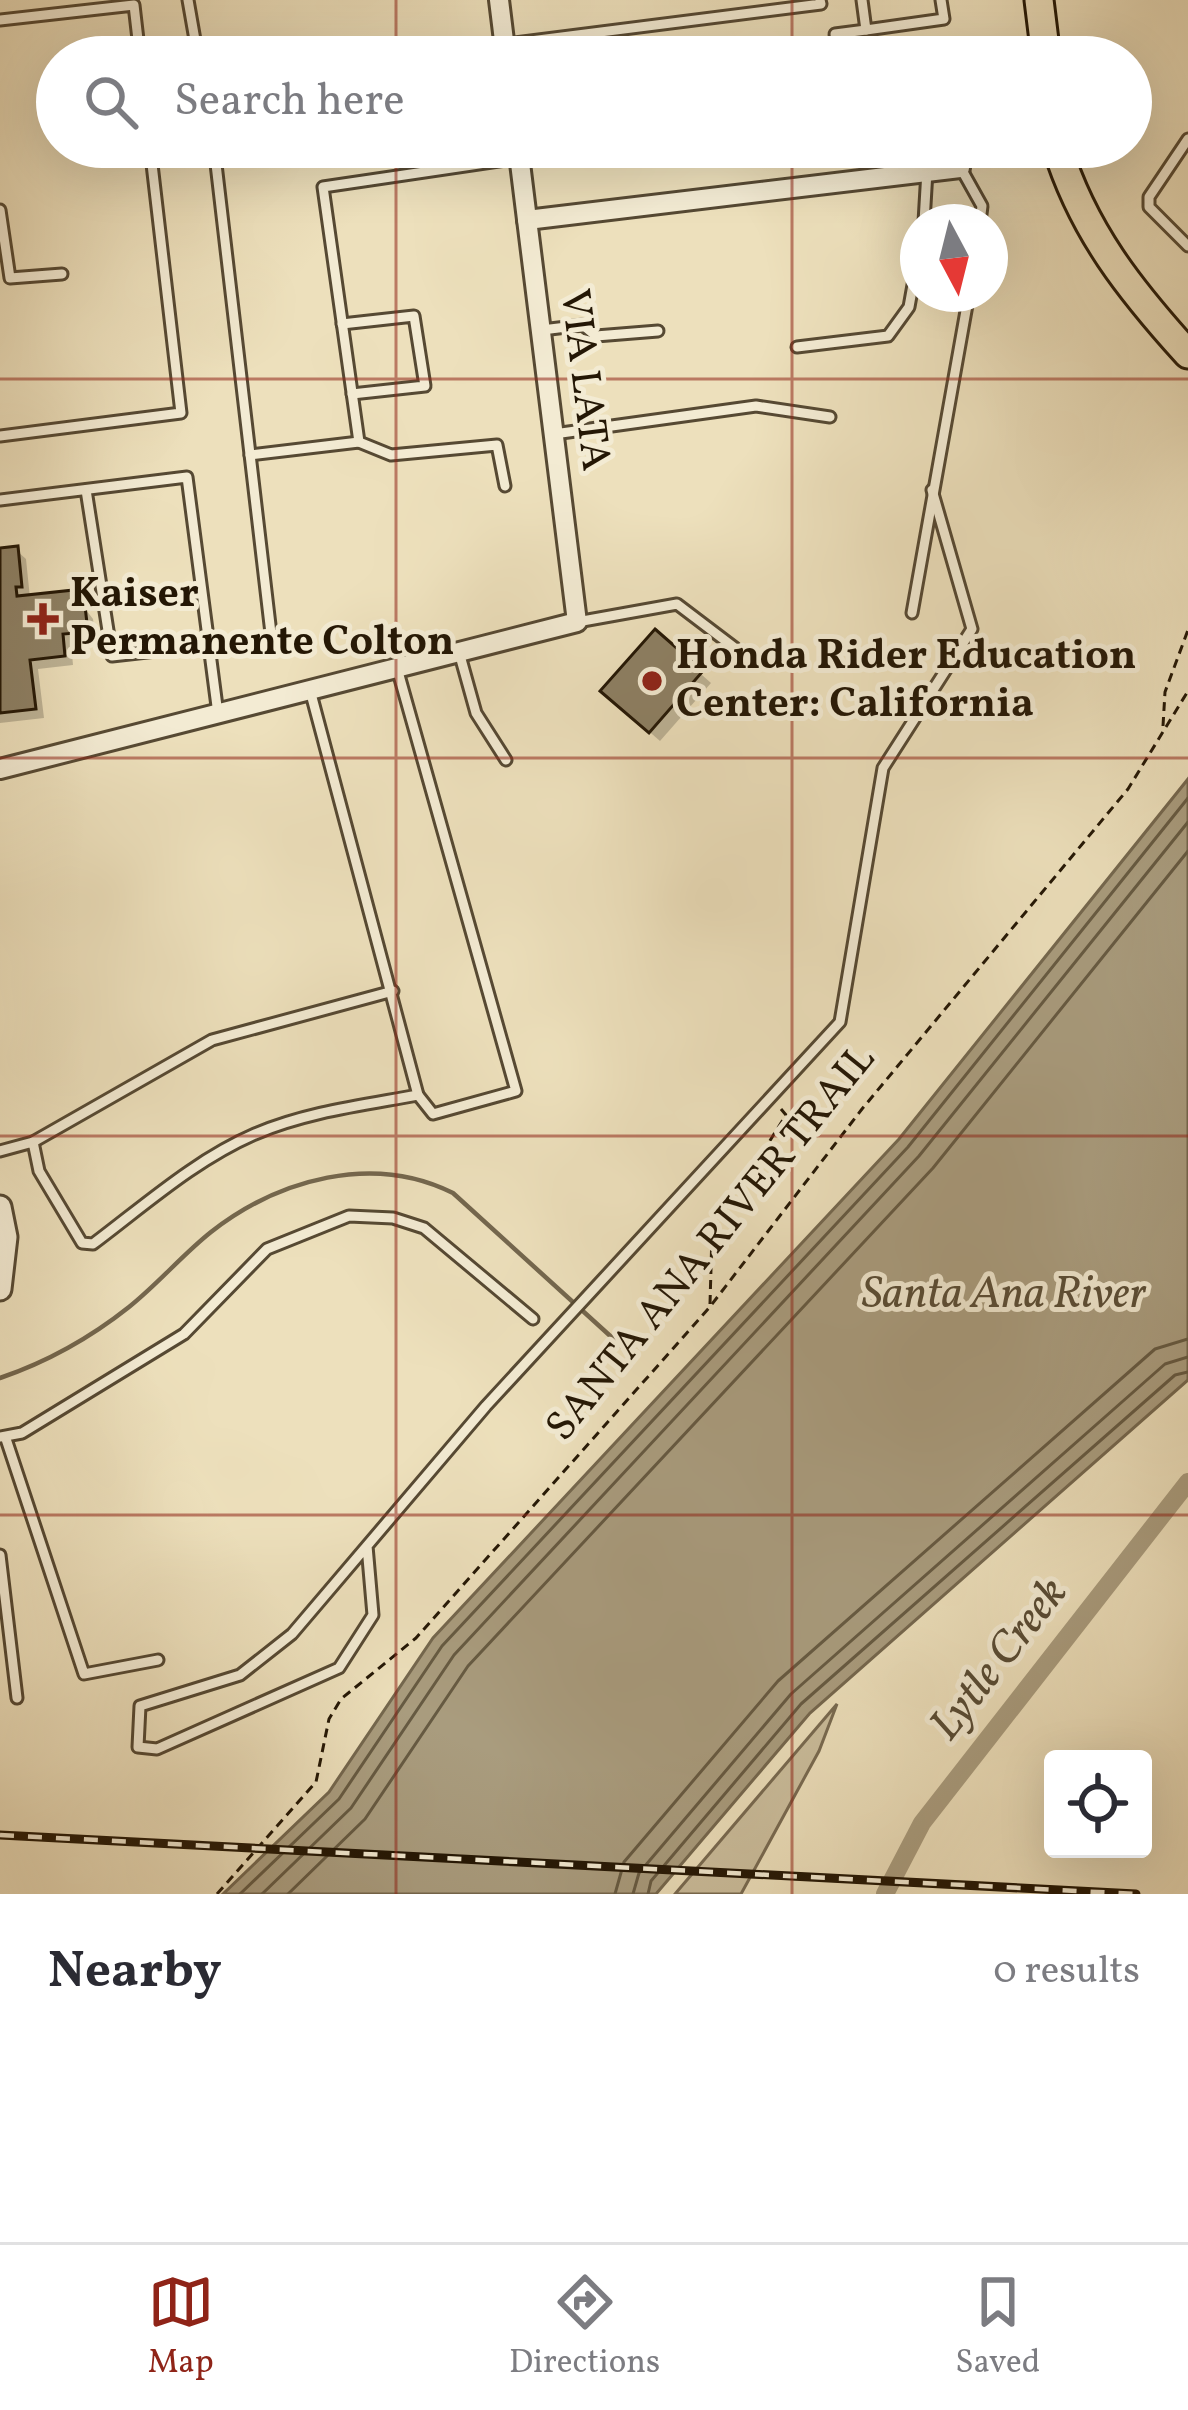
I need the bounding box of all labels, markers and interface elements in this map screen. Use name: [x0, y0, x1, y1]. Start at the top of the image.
search box: [36, 36, 1152, 168]
icon: search: [78, 69, 144, 135]
text: Search here: [174, 71, 405, 134]
north arrow: [900, 204, 1008, 312]
street label: VIA LATA: [543, 286, 623, 474]
place label: Kaiser Permanente Colton: [70, 566, 454, 673]
marker: Kaiser Permanente Colton: [27, 603, 59, 635]
place label: Honda Rider Education Center: California: [676, 628, 1136, 735]
marker: Honda Rider Education Center: California: [639, 668, 665, 694]
street label: SANTA ANA RIVER TRAIL: [533, 1033, 891, 1455]
water label: Santa Ana River: [862, 1264, 1146, 1327]
water label: Lytle Creek: [916, 1565, 1084, 1755]
map controls: [1044, 1750, 1152, 1858]
button: locate: [1044, 1750, 1152, 1858]
text: Nearby: [48, 1937, 222, 2008]
text: 0 results: [993, 1945, 1140, 1999]
tab: Map: [148, 2269, 214, 2387]
tab: Directions: [509, 2269, 660, 2387]
tab: Saved: [955, 2269, 1040, 2387]

